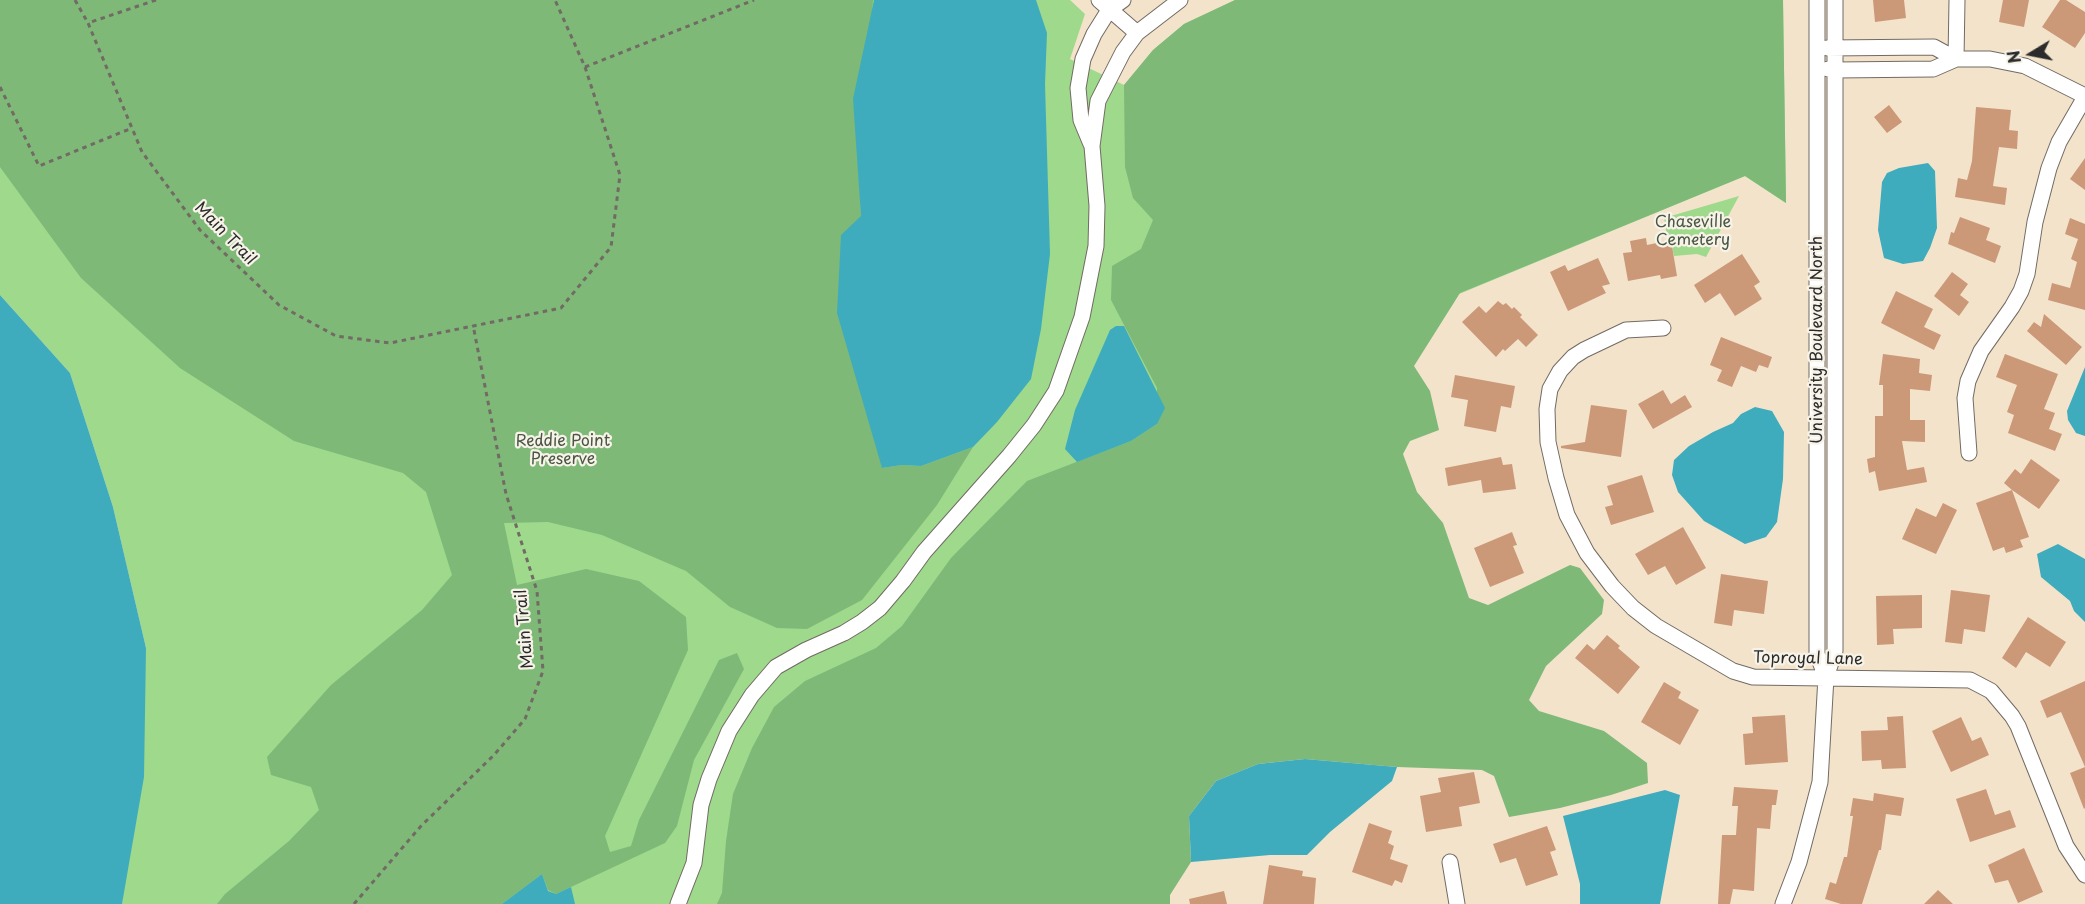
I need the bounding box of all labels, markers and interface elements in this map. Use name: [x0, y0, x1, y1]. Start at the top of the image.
north arrow: [2001, 24, 2061, 84]
text: N: [2000, 49, 2026, 65]
street label: Main Trail: [190, 199, 260, 269]
park label: Chaseville Cemetery: [1655, 213, 1731, 251]
street label: University Boulevard North: [1808, 236, 1828, 444]
park label: Reddie Point Preserve: [516, 432, 610, 470]
street label: Main Trail: [512, 588, 538, 670]
street label: Toproyal Lane: [1753, 648, 1863, 670]

